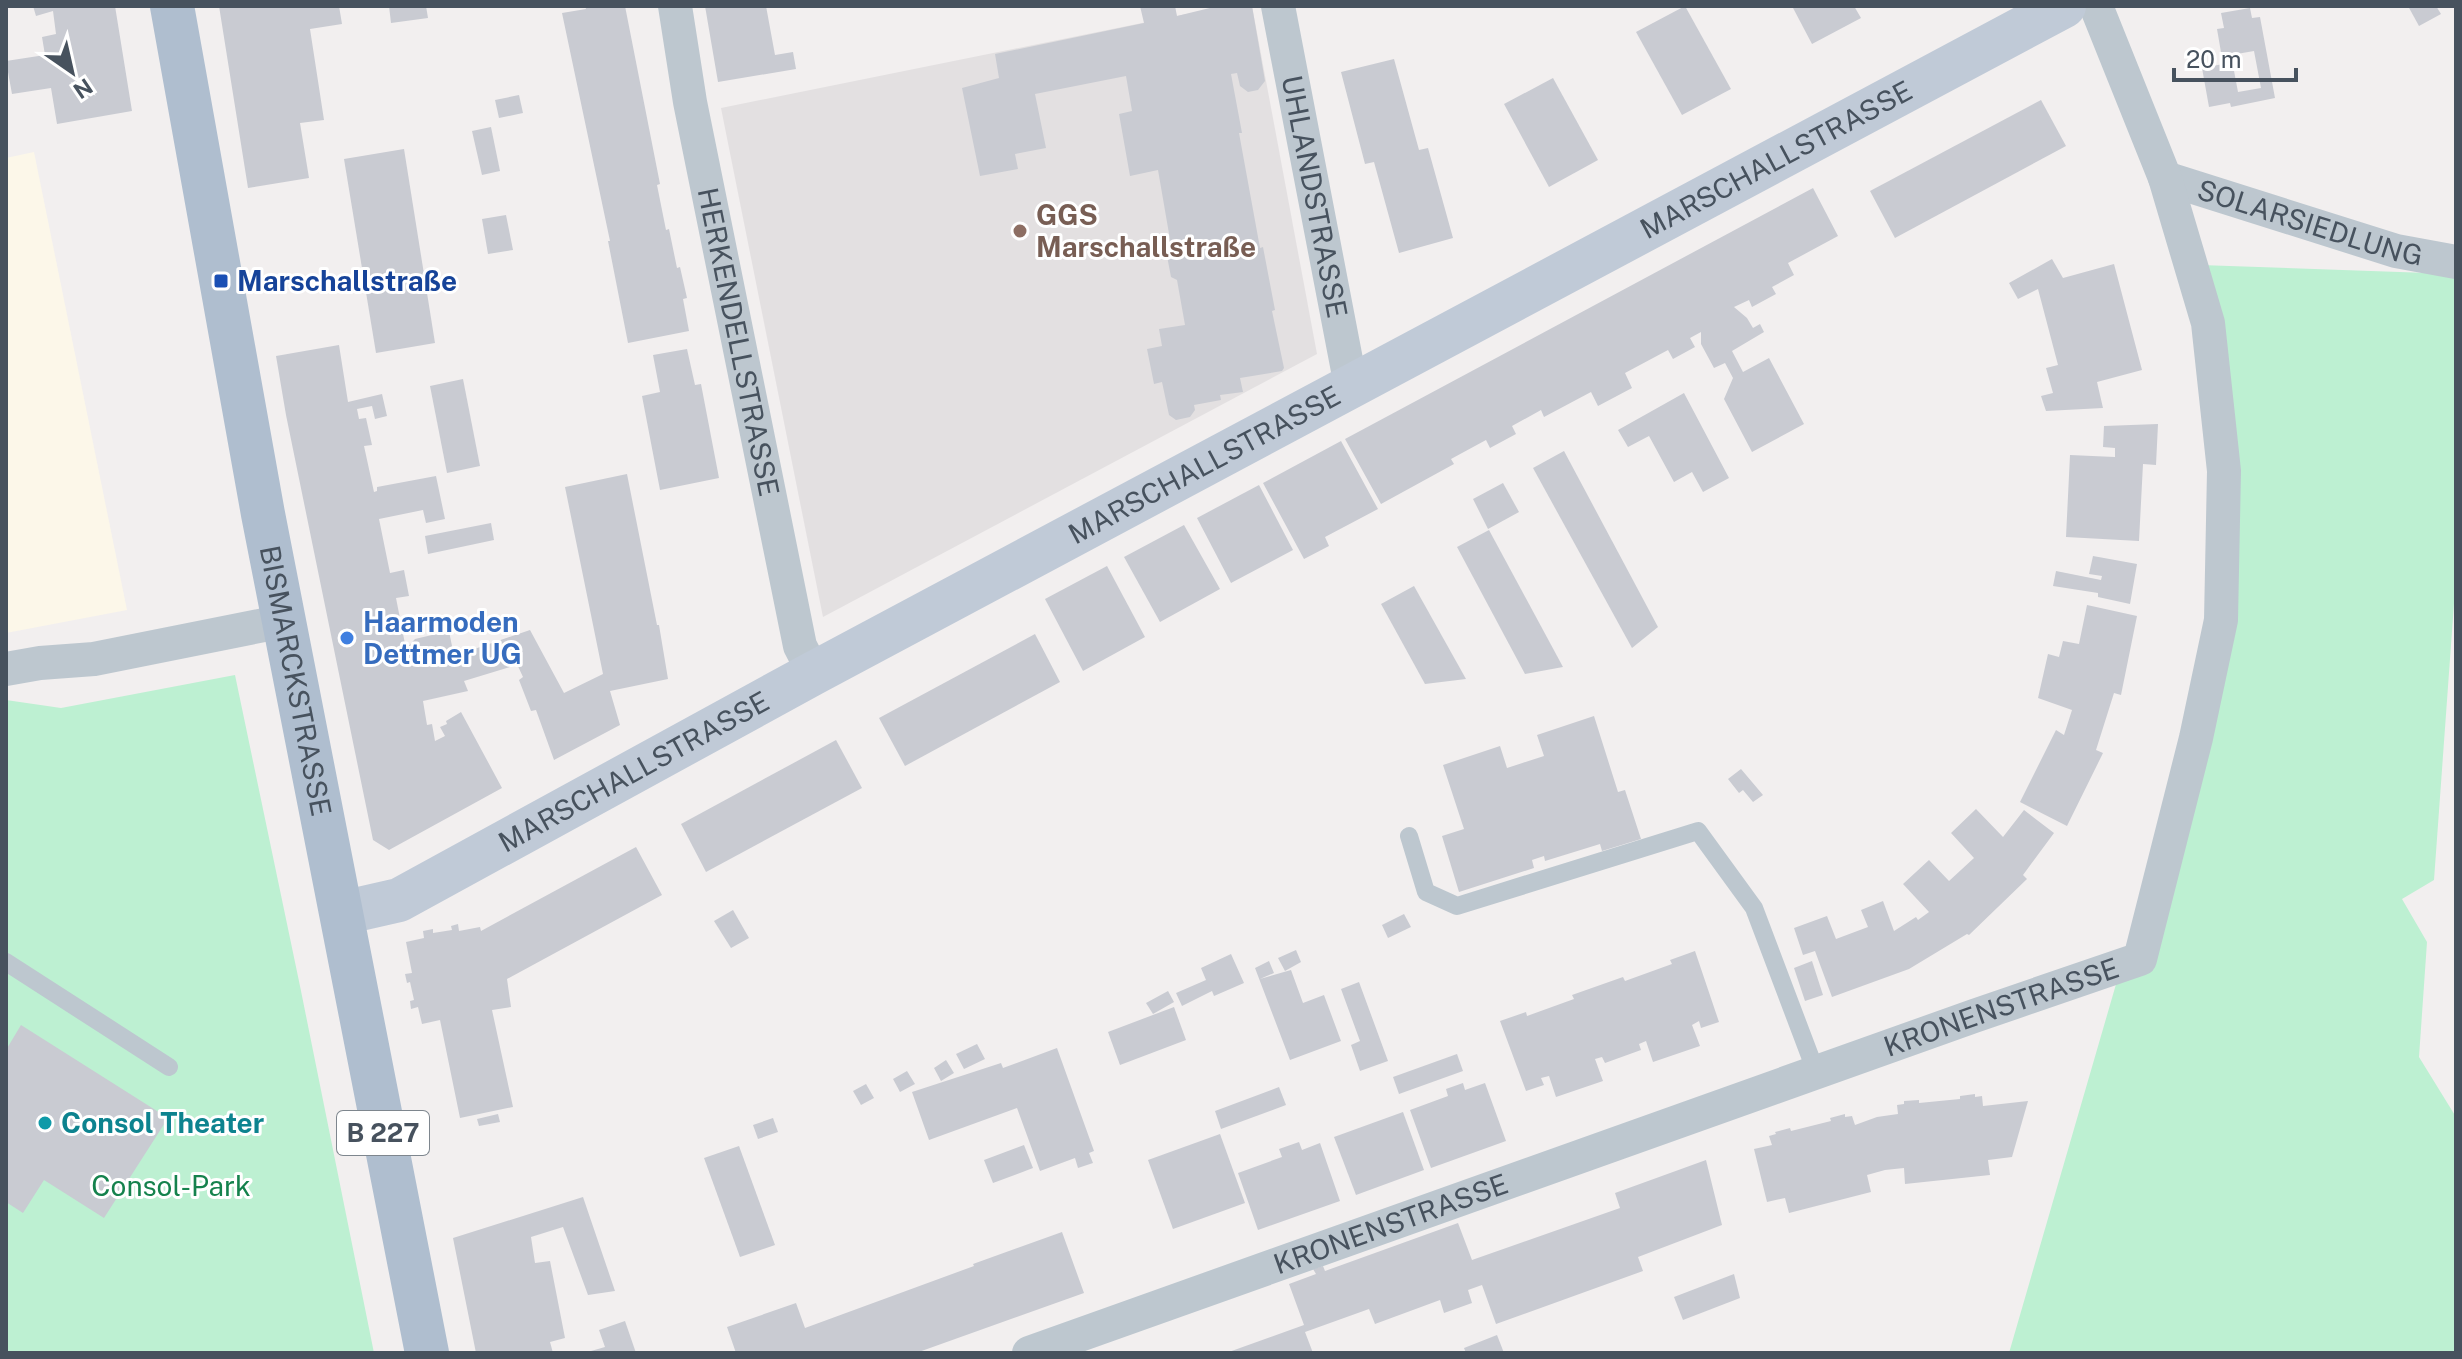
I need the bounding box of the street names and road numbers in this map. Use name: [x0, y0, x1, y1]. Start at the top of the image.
street label: UHLANDSTRASSE: [1276, 72, 1355, 321]
street label: MARSCHALLSTRASSE: [1634, 73, 1917, 245]
street label: SOLARSIEDLUNG: [2193, 172, 2425, 272]
street label: HERKENDELLSTRASSE: [692, 185, 786, 499]
street label: MARSCHALLSTRASSE: [1063, 378, 1346, 550]
street label: BISMARCKSTRASSE: [254, 543, 339, 819]
street label: MARSCHALLSTRASSE: [493, 684, 774, 858]
street label: KRONENSTRASSE: [1879, 951, 2123, 1063]
road number: B 227: [337, 1111, 429, 1155]
street label: KRONENSTRASSE: [1269, 1167, 1512, 1281]

